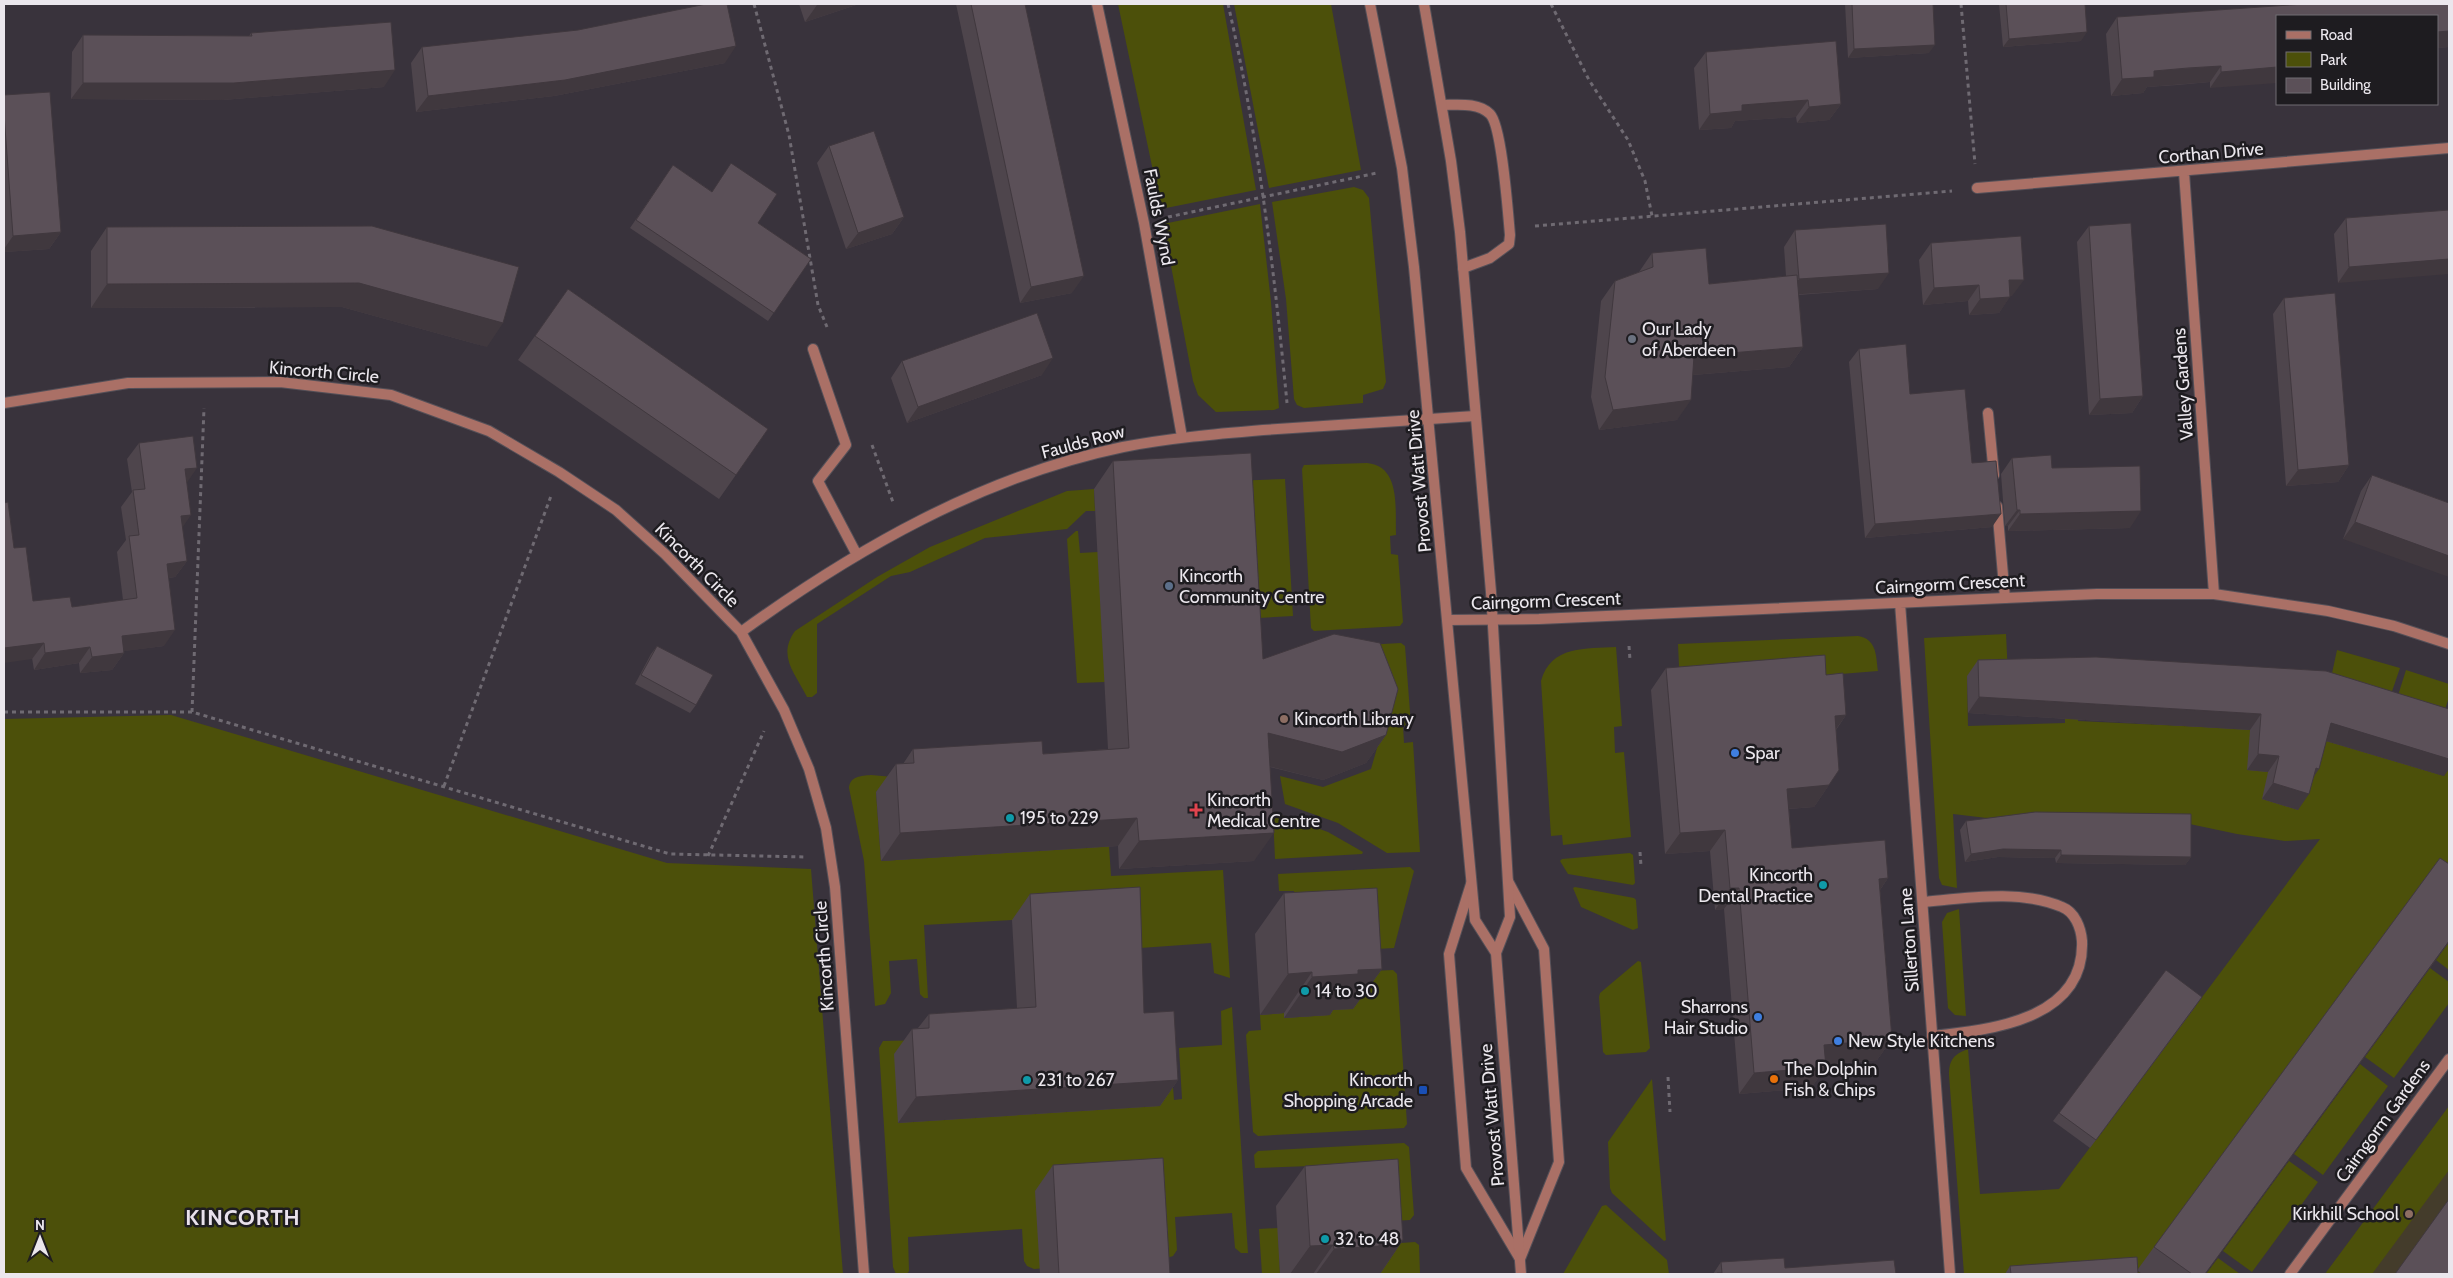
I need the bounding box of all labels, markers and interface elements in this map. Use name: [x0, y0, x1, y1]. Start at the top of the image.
legend: [2276, 15, 2438, 105]
text: Road: [2320, 26, 2353, 44]
text: Park: [2320, 51, 2347, 69]
text: Building: [2320, 76, 2371, 94]
street label: Corthan Drive: [2158, 137, 2264, 169]
street label: Faulds Wynd: [1139, 167, 1179, 267]
place label: Our Lady of Aberdeen: [1642, 318, 1736, 361]
street label: Valley Gardens: [2168, 327, 2198, 441]
marker: Our Lady of Aberdeen: [1626, 333, 1638, 345]
street label: Kincorth Circle: [268, 356, 380, 388]
street label: Provost Watt Drive: [1402, 409, 1436, 553]
street label: Faulds Row: [1039, 420, 1127, 464]
street label: Kincorth Circle: [650, 518, 744, 612]
place label: Kincorth Community Centre: [1179, 565, 1325, 608]
street label: Cairngorm Crescent: [1875, 569, 2025, 599]
marker: Kincorth Community Centre: [1163, 580, 1175, 592]
street label: Cairngorm Crescent: [1471, 587, 1621, 615]
place label: Kincorth Library: [1294, 708, 1414, 730]
marker: Kincorth Library: [1278, 713, 1290, 725]
place label: Spar: [1745, 742, 1780, 764]
marker: Spar: [1729, 747, 1741, 759]
place label: Kincorth Medical Centre: [1207, 789, 1320, 832]
marker: Kincorth Medical Centre: [1189, 803, 1203, 817]
place label: 195 to 229: [1020, 807, 1099, 829]
marker: 195 to 229: [1004, 812, 1016, 824]
place label: Kincorth Dental Practice: [1698, 864, 1813, 907]
marker: Kincorth Dental Practice: [1817, 879, 1829, 891]
street label: Sillerton Lane: [1894, 887, 1924, 993]
street label: Kincorth Circle: [809, 900, 839, 1012]
place label: 14 to 30: [1315, 980, 1378, 1002]
marker: 14 to 30: [1299, 985, 1311, 997]
place label: Sharrons Hair Studio: [1664, 996, 1748, 1039]
marker: Sharrons Hair Studio: [1752, 1011, 1764, 1023]
place label: New Style Kitchens: [1848, 1030, 1995, 1052]
marker: New Style Kitchens: [1832, 1035, 1844, 1047]
street label: Provost Watt Drive: [1475, 1043, 1509, 1187]
street label: Cairngorm Gardens: [2331, 1055, 2435, 1187]
place label: The Dolphin Fish & Chips: [1784, 1058, 1877, 1101]
place label: 231 to 267: [1037, 1069, 1115, 1091]
place label: Kincorth Shopping Arcade: [1283, 1069, 1413, 1112]
marker: The Dolphin Fish & Chips: [1768, 1073, 1780, 1085]
marker: 231 to 267: [1021, 1074, 1033, 1086]
marker: Kincorth Shopping Arcade: [1417, 1084, 1429, 1096]
place label: Kirkhill School: [2292, 1203, 2400, 1225]
district label: KINCORTH: [185, 1204, 301, 1231]
marker: Kirkhill School: [2403, 1208, 2415, 1220]
north arrow: [15, 1213, 65, 1263]
text: N: [35, 1216, 45, 1234]
place label: 32 to 48: [1335, 1228, 1399, 1250]
marker: 32 to 48: [1319, 1233, 1331, 1245]

